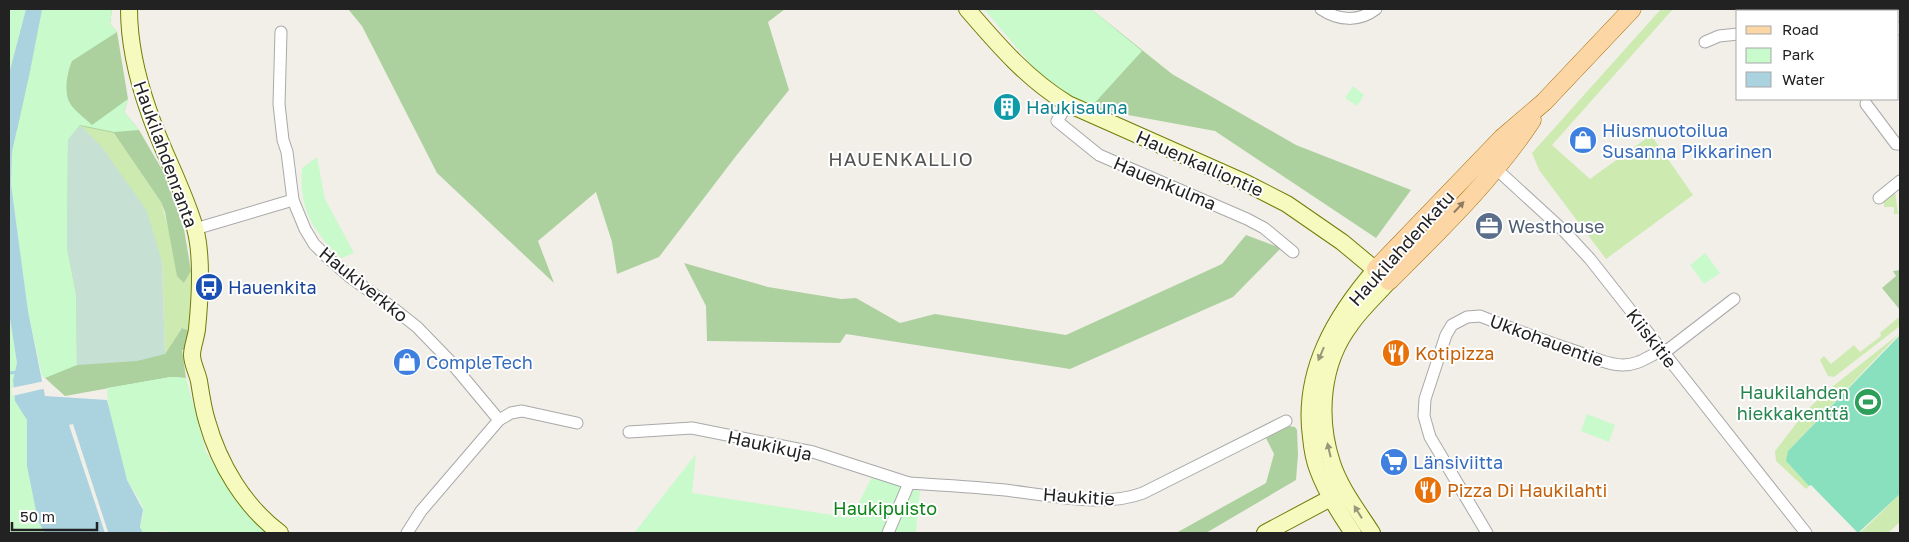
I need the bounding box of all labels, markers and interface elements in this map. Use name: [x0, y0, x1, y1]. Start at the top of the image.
legend: [1736, 10, 1899, 100]
text: Road: [1782, 20, 1819, 38]
text: Park: [1782, 45, 1815, 63]
text: Water: [1782, 70, 1825, 88]
street label: Haukilahdenranta: [129, 78, 203, 230]
building icon: Haukisauna: [992, 92, 1022, 122]
place label: Haukisauna: [1026, 96, 1128, 118]
place label: Hiusmuotoilua Susanna Pikkarinen: [1602, 119, 1772, 162]
street label: Hauenkalliontie: [1133, 125, 1267, 201]
shop icon: Hiusmuotoilua Susanna Pikkarinen: [1568, 125, 1598, 155]
district label: HAUENKALLIO: [828, 147, 974, 170]
street label: Hauenkulma: [1110, 152, 1220, 214]
street label: Haukilahdenkatu: [1344, 186, 1458, 310]
one-way arrow: [1453, 202, 1465, 214]
office icon: Westhouse: [1474, 211, 1504, 241]
place label: Westhouse: [1508, 215, 1604, 237]
street label: Haukiverkko: [315, 242, 413, 326]
bus stop icon: Hauenkita: [194, 272, 224, 302]
place label: Hauenkita: [228, 276, 317, 298]
street label: Kiiskitie: [1622, 304, 1682, 372]
street label: Ukkohauentie: [1487, 309, 1607, 371]
restaurant icon: Kotipizza: [1381, 338, 1411, 368]
place label: Kotipizza: [1415, 342, 1495, 364]
shop icon: CompleTech: [392, 347, 422, 377]
one-way arrow: [1317, 347, 1325, 361]
place label: CompleTech: [426, 351, 533, 373]
place label: Haukilahden hiekkakenttä: [1737, 381, 1849, 424]
sports icon: Haukilahden hiekkakenttä: [1853, 387, 1883, 417]
street label: Haukikuja: [726, 425, 814, 465]
one-way arrow: [1325, 442, 1333, 457]
supermarket icon: Länsiviitta: [1379, 447, 1409, 477]
place label: Länsiviitta: [1413, 451, 1503, 473]
restaurant icon: Pizza Di Haukilahti: [1413, 475, 1443, 505]
place label: Pizza Di Haukilahti: [1447, 479, 1607, 501]
street label: Haukitie: [1042, 483, 1116, 509]
park label: Haukipuisto: [833, 497, 937, 519]
scale bar: [12, 500, 98, 532]
one-way arrow: [1354, 505, 1363, 518]
text: 50 m: [20, 507, 55, 525]

